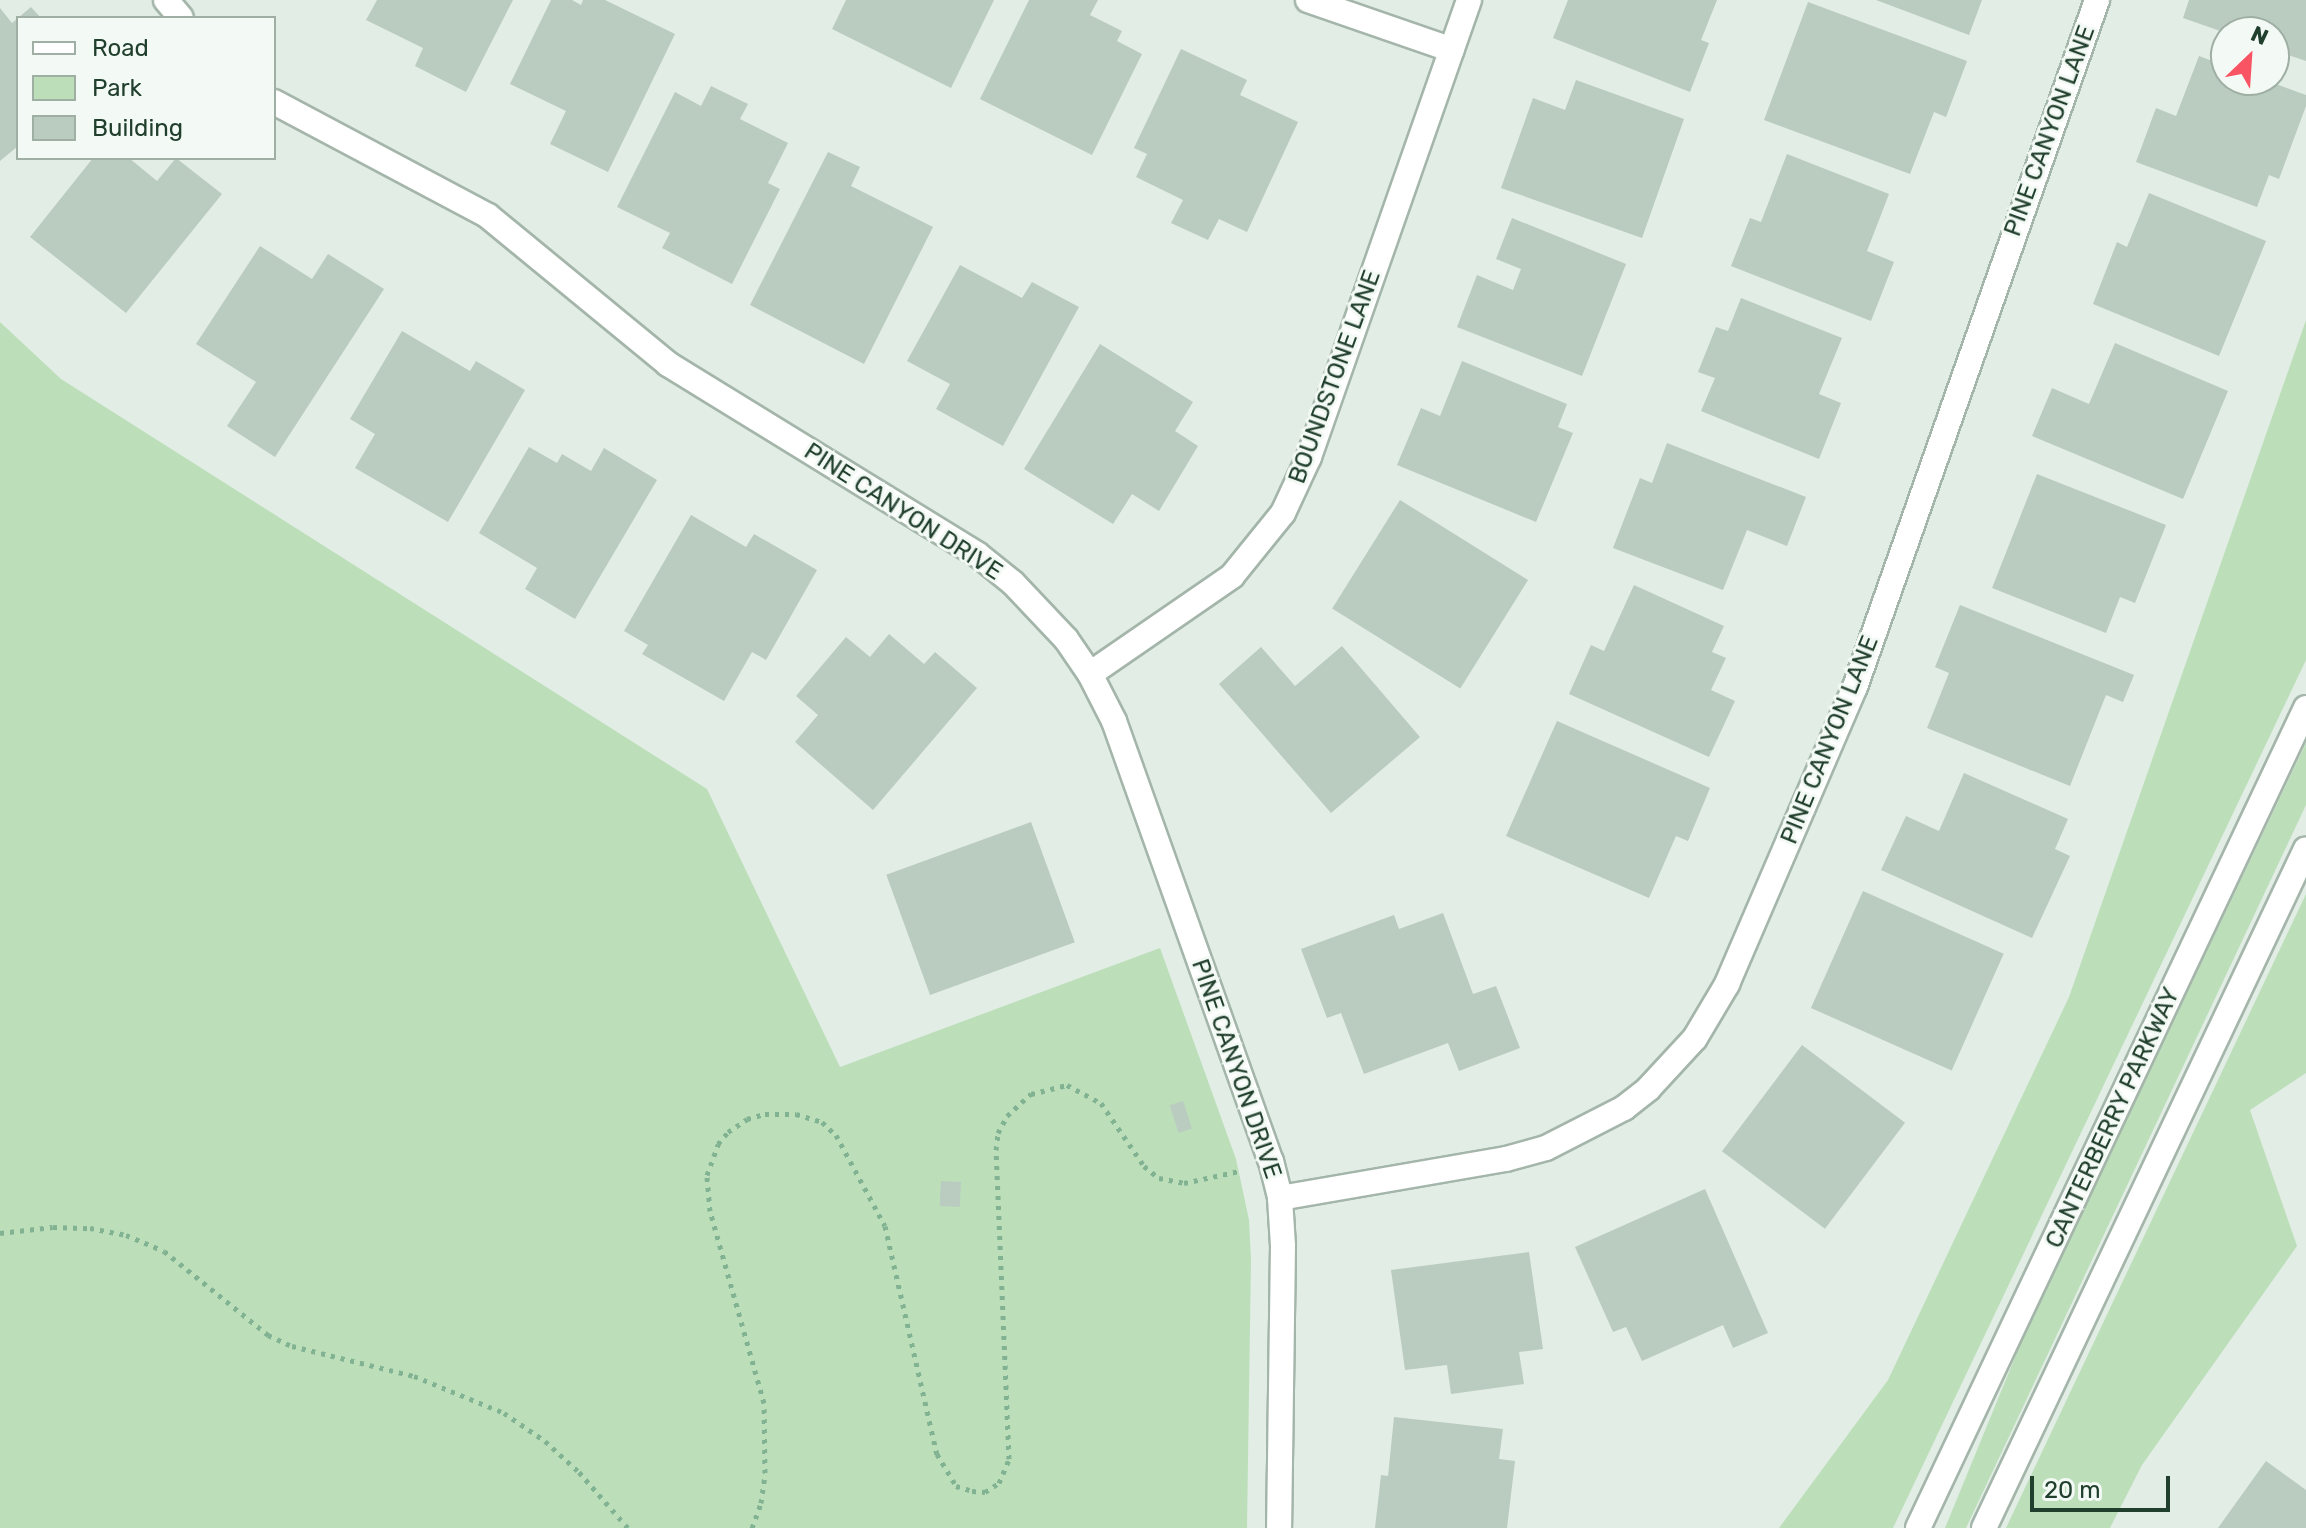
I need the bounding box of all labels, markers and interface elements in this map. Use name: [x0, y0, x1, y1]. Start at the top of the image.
legend: [16, 16, 276, 160]
north arrow: [2210, 16, 2290, 96]
text: N: [2247, 20, 2272, 51]
street label: PINE CANYON LANE: [1998, 22, 2102, 240]
text: Road: [92, 34, 149, 62]
text: Park: [92, 74, 142, 102]
text: Building: [92, 114, 183, 142]
street label: BOUNDSTONE LANE: [1283, 266, 1387, 488]
street label: PINE CANYON DRIVE: [799, 437, 1007, 587]
street label: PINE CANYON LANE: [1775, 632, 1885, 848]
street label: PINE CANYON DRIVE: [1185, 955, 1287, 1183]
street label: CANTERBERRY PARKWAY: [2040, 983, 2186, 1253]
scale bar: [2034, 1460, 2174, 1510]
text: 20 m: [2044, 1476, 2101, 1504]

